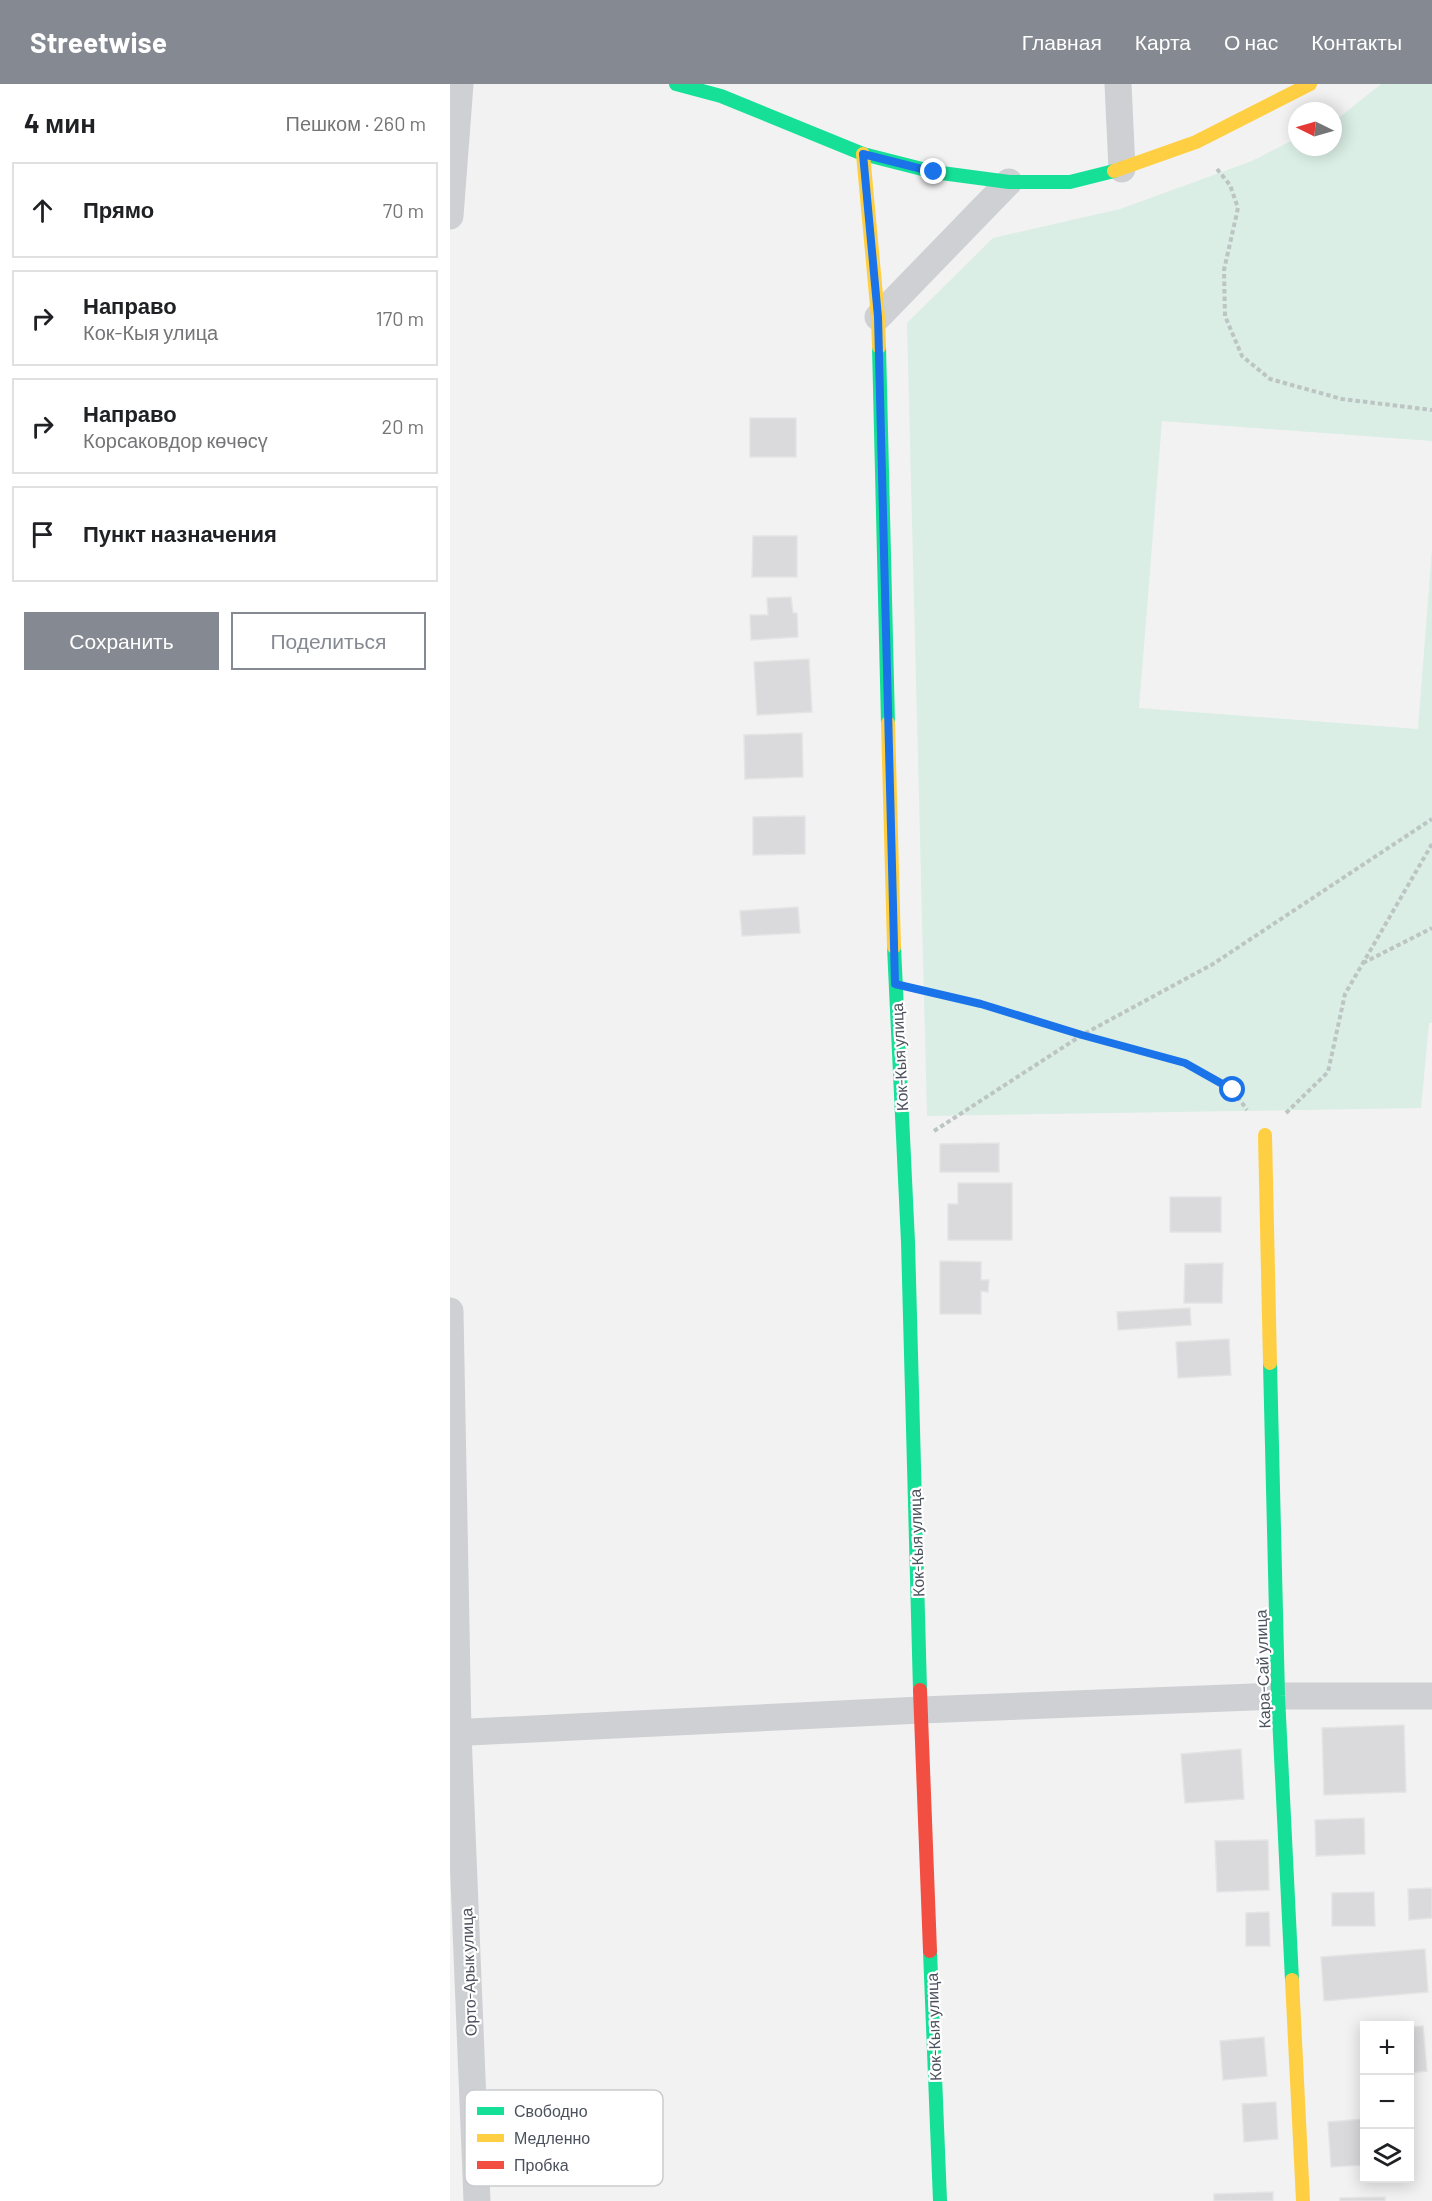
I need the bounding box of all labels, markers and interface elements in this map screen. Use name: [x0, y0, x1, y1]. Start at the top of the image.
text: Streetwise: [30, 25, 167, 59]
text: Главная: [1022, 29, 1102, 54]
text: Карта: [1135, 29, 1191, 54]
text: О нас: [1224, 29, 1278, 54]
text: Контакты: [1311, 29, 1402, 54]
north arrow: [1288, 102, 1342, 156]
text: 4 мин: [24, 107, 96, 138]
text: Пешком · 260 m: [286, 111, 426, 135]
route end: [920, 158, 946, 184]
icon: ahead: [26, 194, 59, 227]
text: Прямо: [83, 196, 154, 222]
text: 70 m: [383, 198, 424, 222]
text: Направо: [83, 292, 177, 318]
icon: right: [26, 302, 59, 335]
text: 170 m: [376, 306, 424, 330]
text: Кок-Кыя улица: [83, 320, 218, 344]
text: Направо: [83, 400, 177, 426]
icon: right: [26, 410, 59, 443]
text: 20 m: [381, 414, 424, 438]
text: Корсаковдор көчөсү: [83, 428, 268, 452]
icon: arrive: [26, 518, 59, 551]
text: Пункт назначения: [83, 520, 277, 546]
button: Сохранить: [24, 612, 219, 670]
button: Поделиться: [231, 612, 426, 670]
street label: Кок-Кыя улица: [887, 1002, 911, 1112]
route start: [1219, 1076, 1245, 1102]
street label: Кок-Кыя улица: [905, 1489, 927, 1597]
street label: Кара-Сай улица: [1250, 1609, 1274, 1729]
street label: Орто-Арык улица: [456, 1907, 480, 2037]
street label: Кок-Кыя улица: [922, 1973, 944, 2081]
map controls: [1360, 2021, 1414, 2183]
button: +: [1360, 2021, 1414, 2075]
button: −: [1360, 2075, 1414, 2129]
legend: [465, 2090, 663, 2186]
text: Свободно: [514, 2101, 588, 2120]
text: Медленно: [514, 2128, 590, 2147]
button: layers: [1360, 2129, 1414, 2183]
text: Пробка: [514, 2155, 569, 2174]

